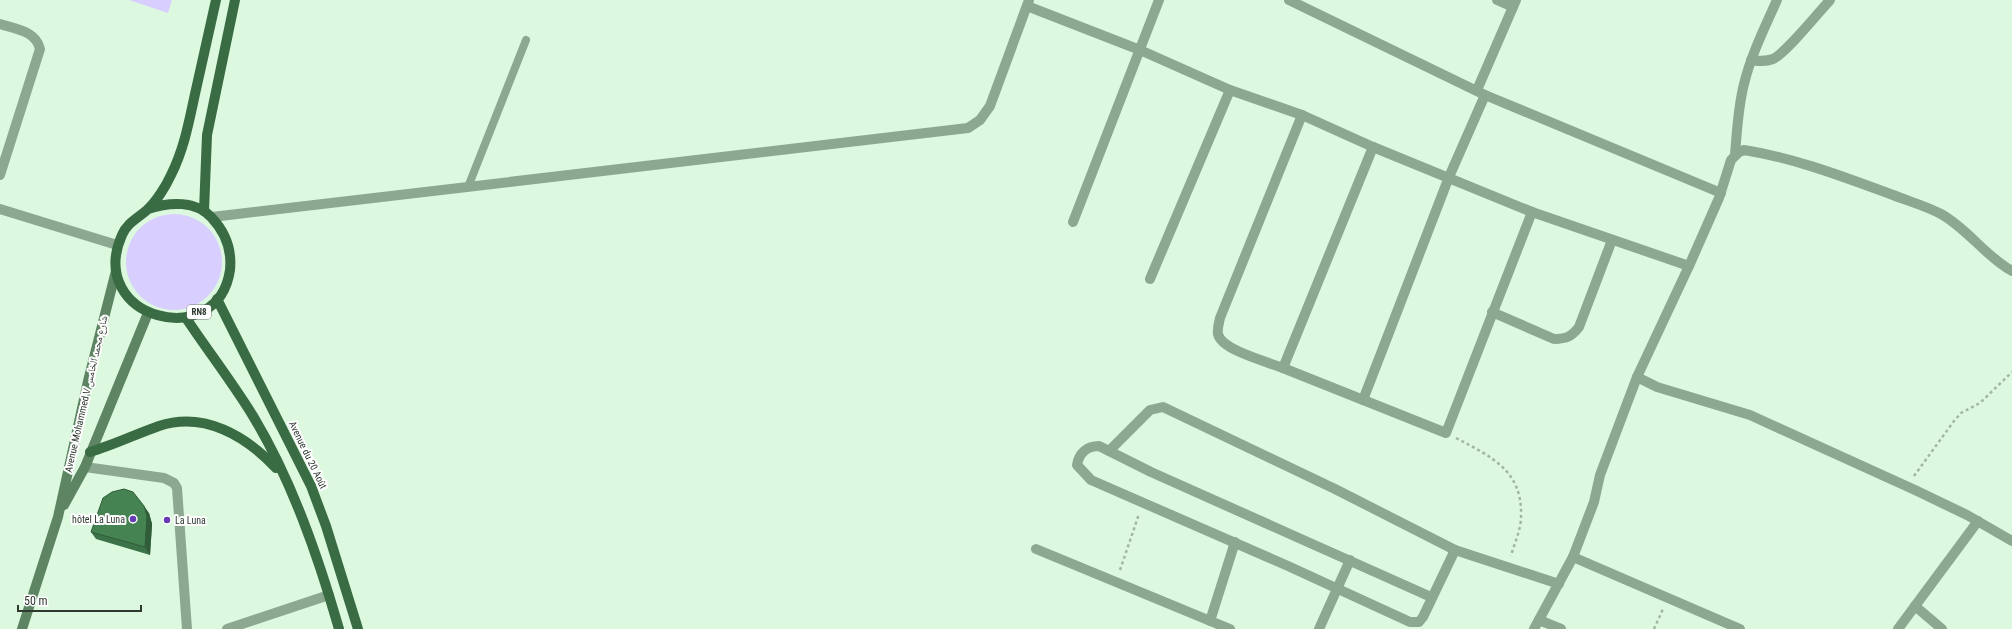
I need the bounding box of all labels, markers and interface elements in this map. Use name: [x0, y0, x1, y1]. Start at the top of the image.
road number: RN8: [187, 305, 211, 319]
street label: Avenue Mohammed V شارع محمد الخامس: [63, 314, 110, 474]
street label: Avenue du 20 Août: [287, 419, 329, 491]
place label: hôtel La Luna: [72, 514, 125, 525]
marker: hôtel La Luna: [128, 514, 138, 524]
marker: La Luna: [162, 515, 172, 525]
place label: La Luna: [175, 515, 206, 526]
scale bar: [18, 587, 141, 613]
text: 50 m: [24, 594, 48, 608]

